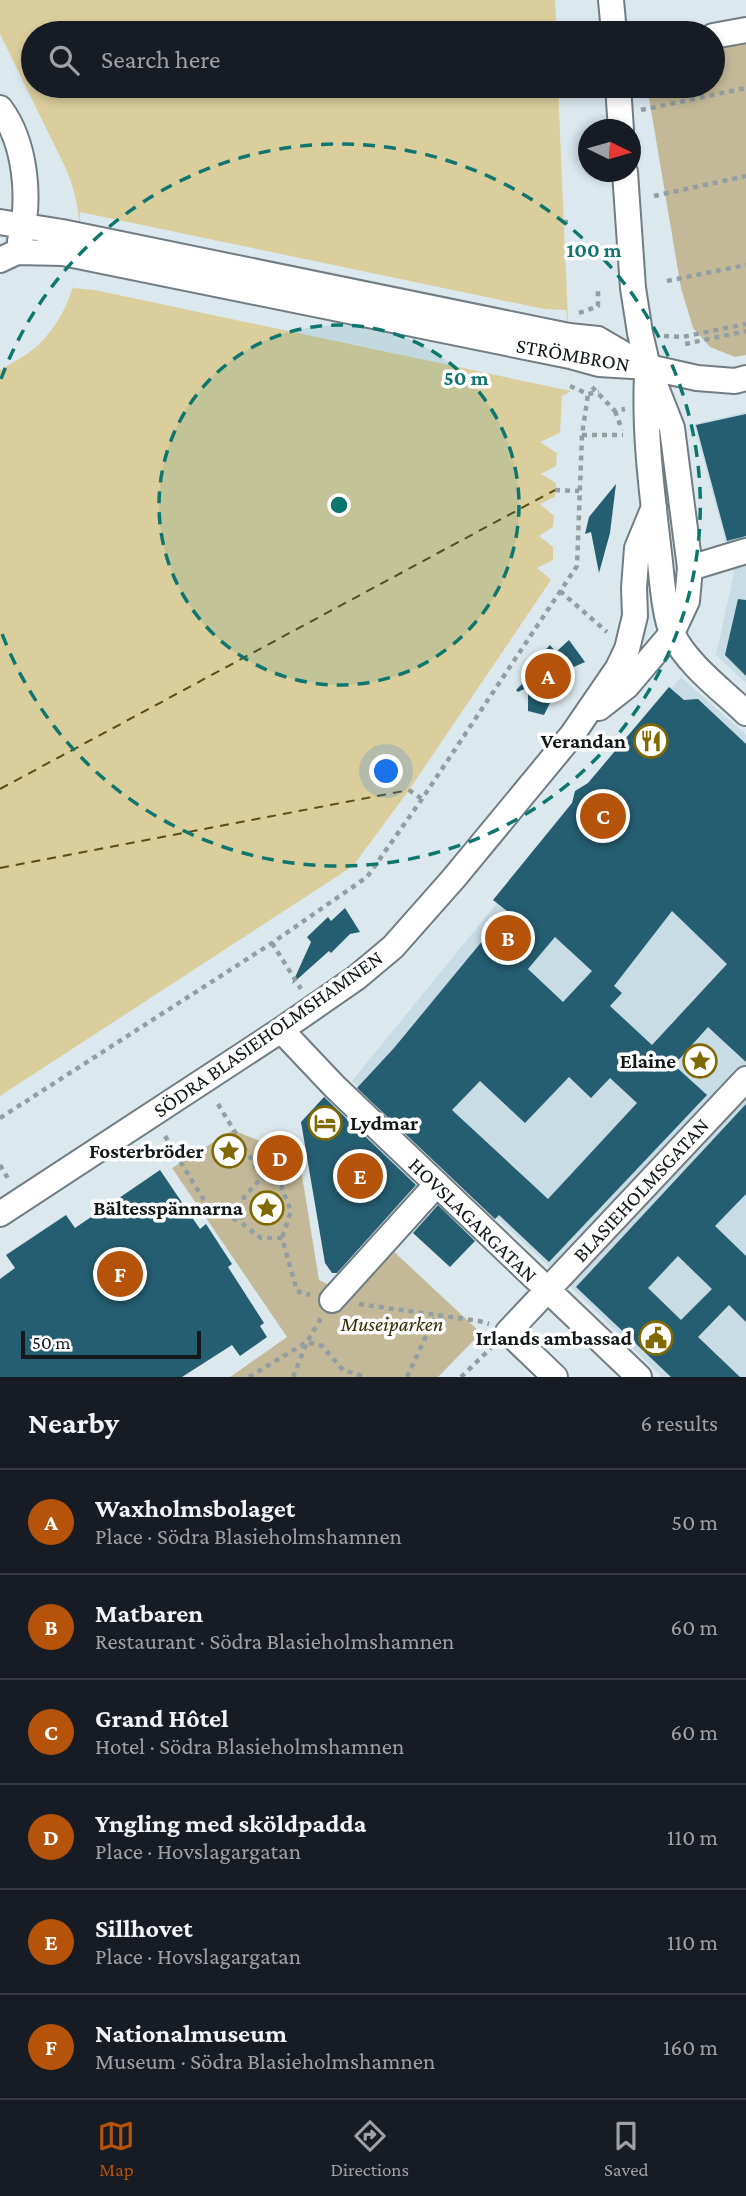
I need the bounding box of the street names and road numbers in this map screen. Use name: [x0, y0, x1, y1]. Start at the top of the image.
street label: STRÖMBRON: [514, 333, 632, 377]
street label: SÖDRA BLASIEHOLMSHAMNEN: [149, 946, 387, 1122]
street label: BLASIEHOLMSGATAN: [568, 1113, 714, 1267]
street label: HOVSLAGARGATAN: [404, 1153, 542, 1287]

